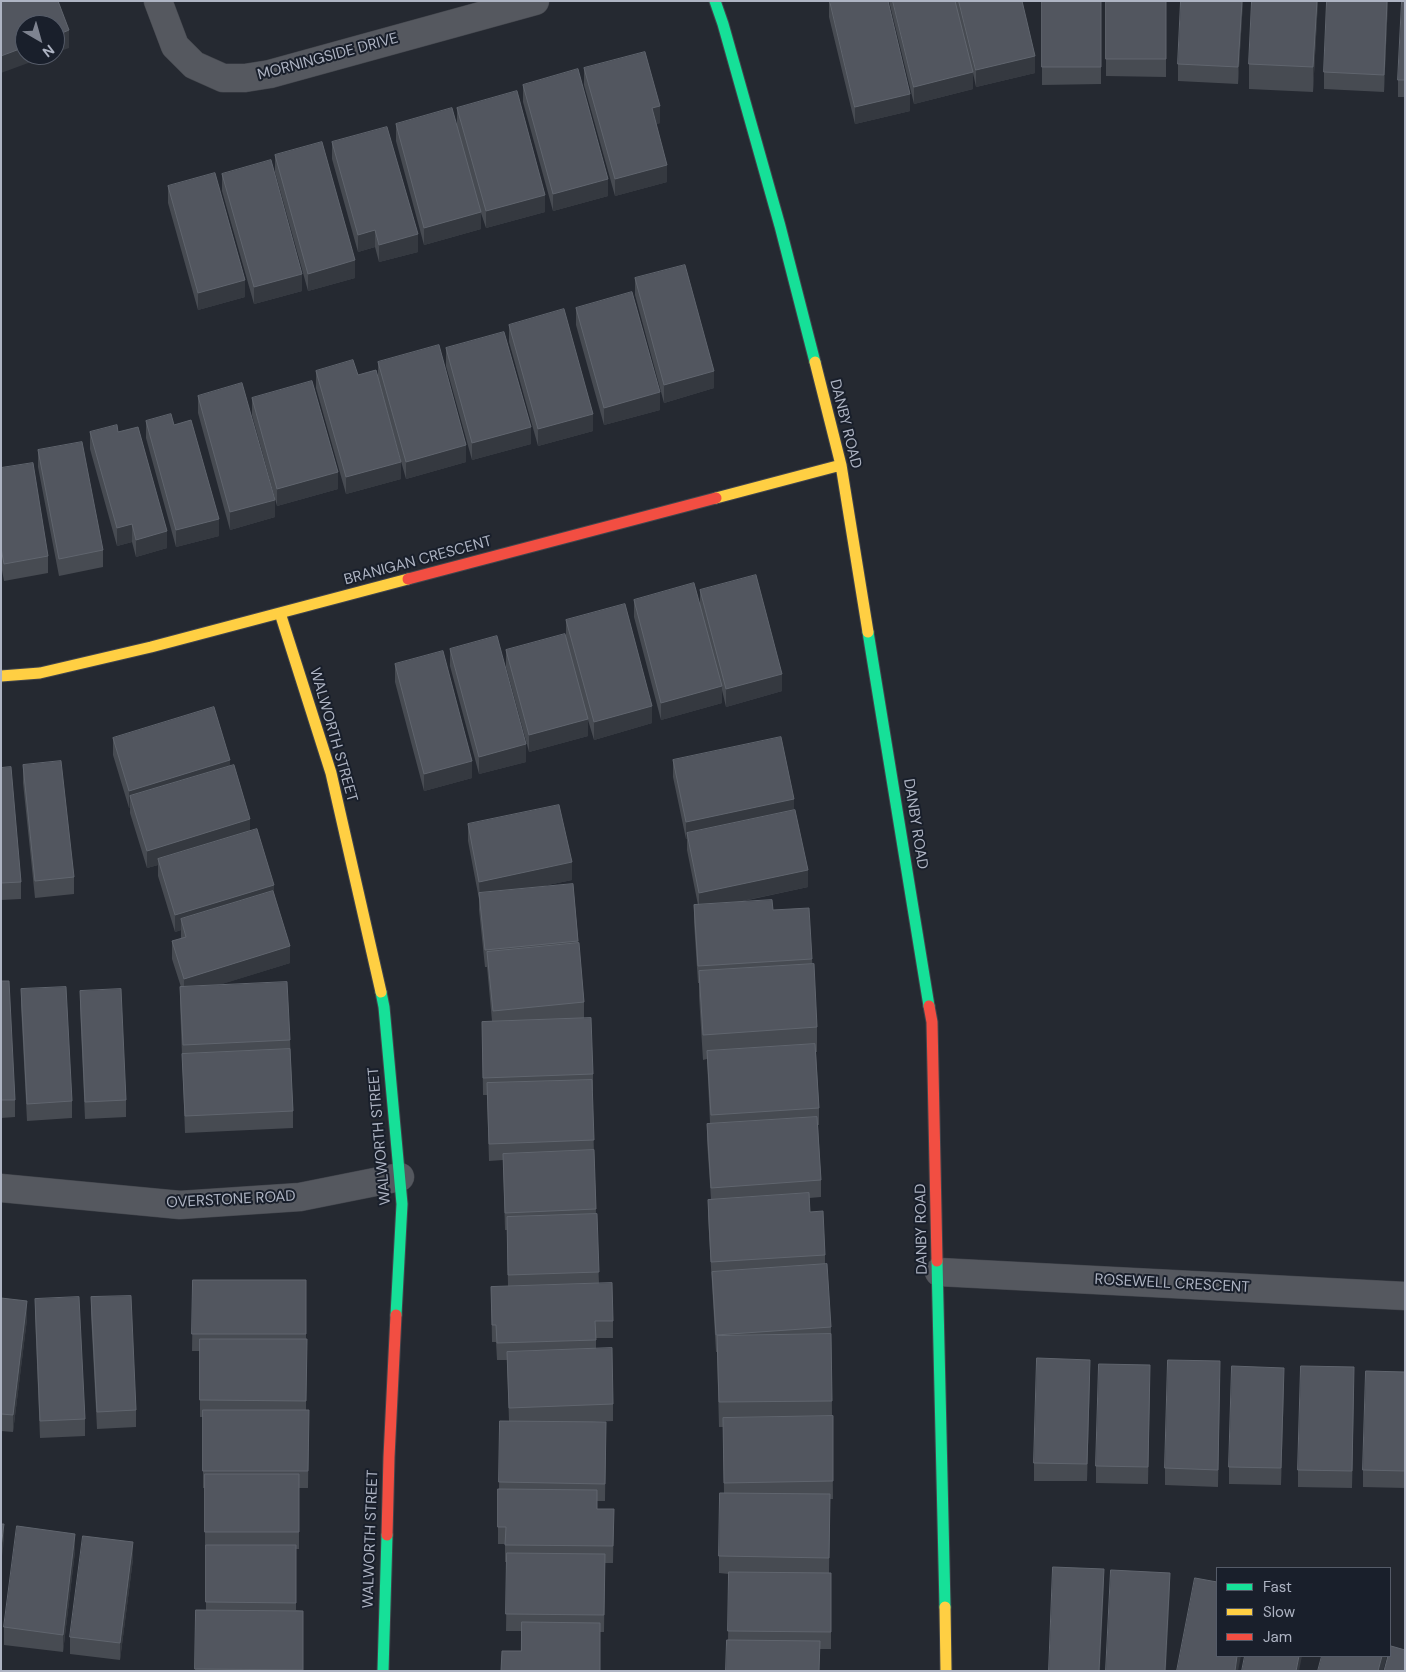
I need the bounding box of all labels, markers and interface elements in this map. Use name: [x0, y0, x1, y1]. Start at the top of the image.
north arrow: [15, 15, 65, 65]
street label: MORNINGSIDE DRIVE: [256, 30, 400, 84]
text: N: [39, 41, 58, 61]
street label: DANBY ROAD: [825, 378, 865, 470]
street label: BRANIGAN CRESCENT: [342, 533, 494, 589]
street label: WALWORTH STREET: [305, 666, 361, 804]
street label: DANBY ROAD: [899, 778, 931, 870]
street label: WALWORTH STREET: [365, 1066, 395, 1206]
street label: DANBY ROAD: [912, 1183, 932, 1275]
street label: OVERSTONE ROAD: [166, 1188, 296, 1212]
street label: ROSEWELL CRESCENT: [1094, 1271, 1250, 1297]
street label: WALWORTH STREET: [360, 1469, 382, 1609]
legend: [1216, 1567, 1391, 1657]
text: Fast: [1263, 1577, 1292, 1597]
text: Slow: [1263, 1602, 1295, 1622]
text: Jam: [1263, 1627, 1292, 1647]

